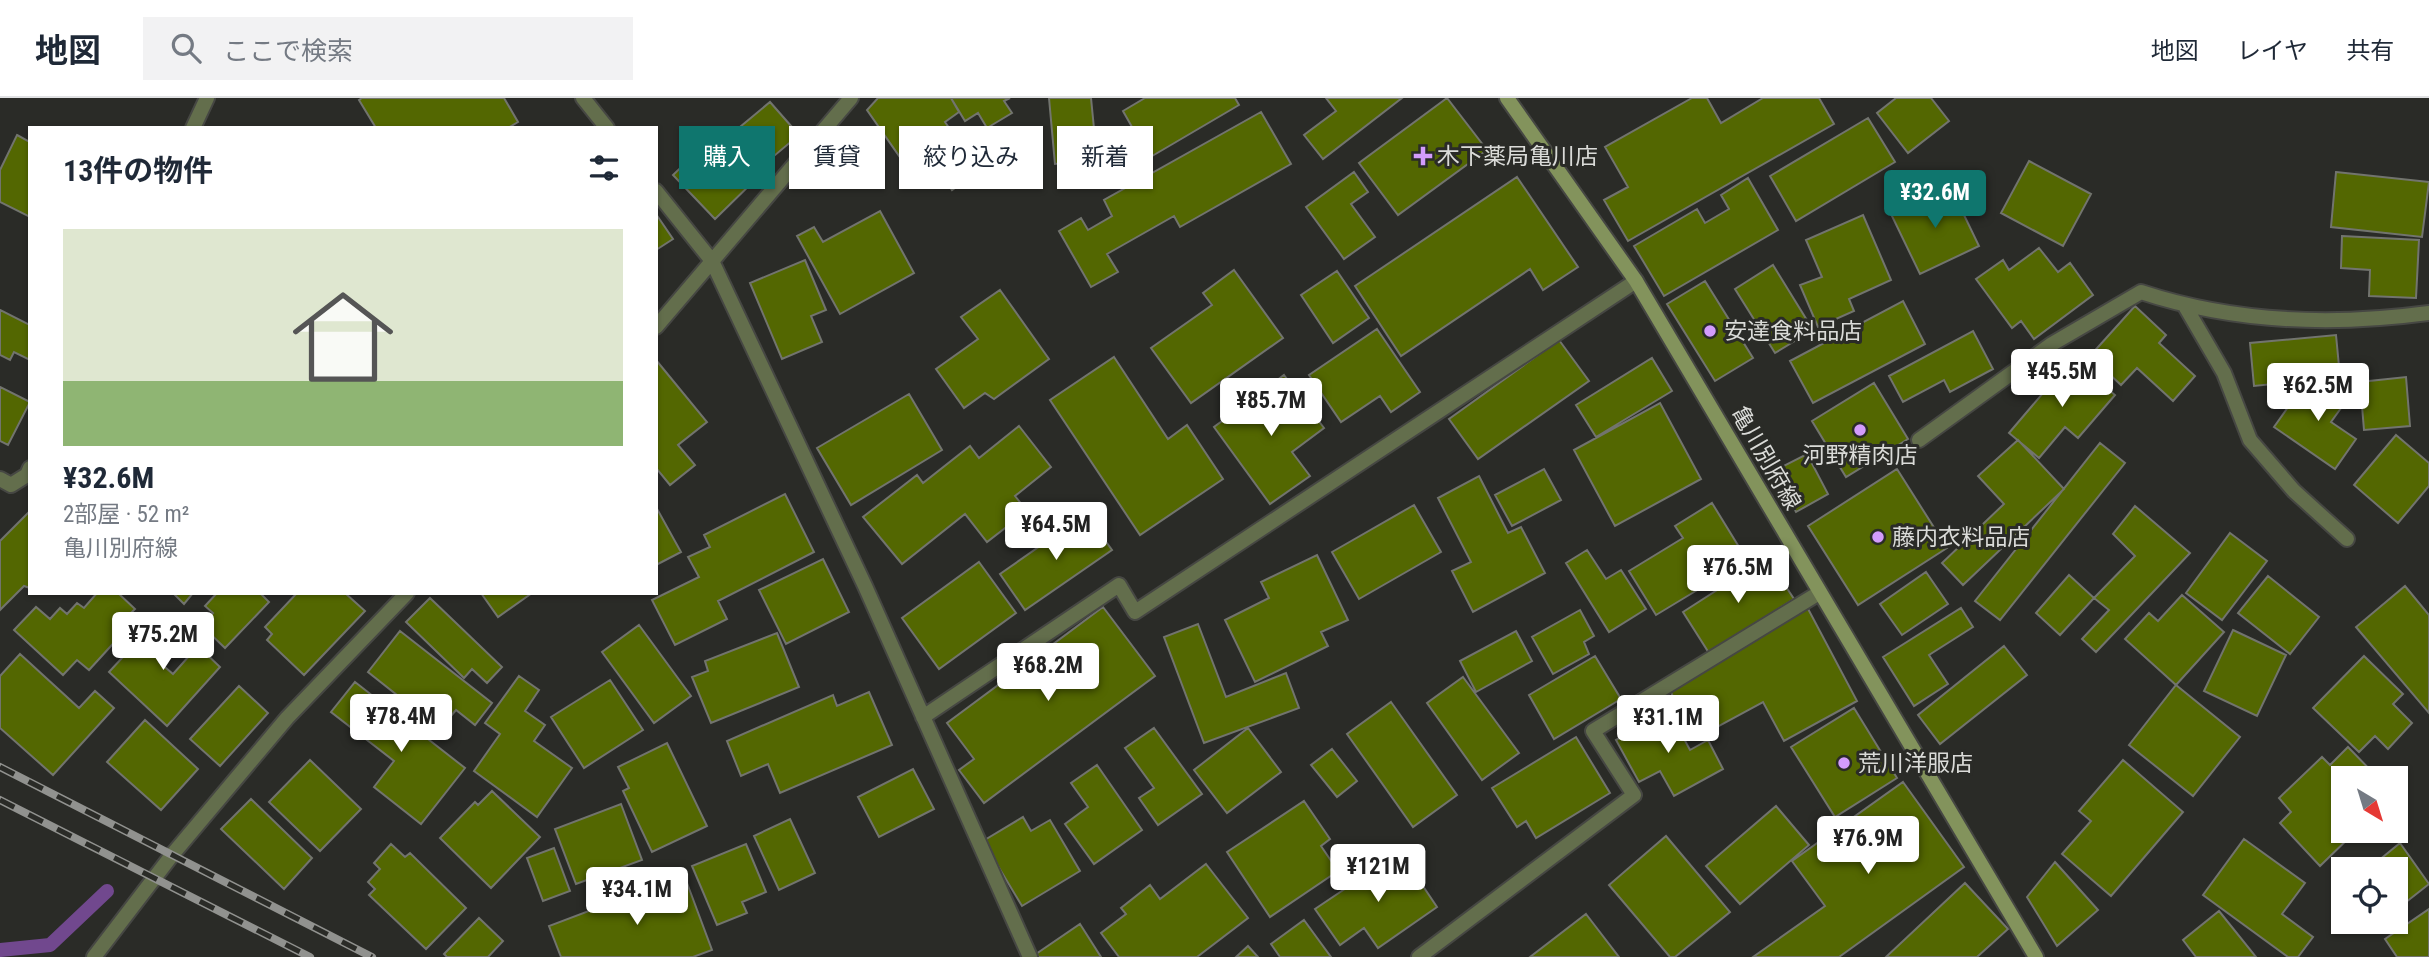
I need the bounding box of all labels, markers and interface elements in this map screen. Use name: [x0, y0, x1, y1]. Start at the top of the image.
search box: [143, 17, 633, 80]
icon: search: [167, 29, 205, 67]
text: 地図: [35, 31, 101, 70]
text: ここで検索: [223, 36, 353, 66]
text: 地図: [2151, 37, 2199, 65]
text: レイヤ: [2237, 37, 2308, 65]
text: 共有: [2346, 37, 2394, 65]
chip: 購入: [679, 126, 775, 189]
chip: 賃貸: [789, 126, 885, 189]
chip: 絞り込み: [899, 126, 1043, 189]
chip: 新着: [1057, 126, 1153, 189]
place label: 木下薬局亀川店: [1437, 143, 1598, 170]
marker: 木下薬局亀川店: [1415, 148, 1431, 164]
icon: filters: [585, 149, 623, 187]
text: 13件の物件: [63, 153, 213, 188]
pin: ¥32.6M: [1878, 170, 1992, 230]
text: ¥32.6M: [1900, 179, 1970, 206]
icon: home: [280, 274, 406, 400]
place label: 安達食料品店: [1724, 318, 1862, 345]
marker: 安達食料品店: [1702, 323, 1718, 339]
pin: ¥45.5M: [2005, 350, 2119, 409]
text: ¥45.5M: [2027, 358, 2097, 385]
pin: ¥62.5M: [2261, 364, 2375, 423]
text: ¥62.5M: [2283, 372, 2353, 399]
pin: ¥85.7M: [1214, 378, 1328, 438]
text: ¥85.7M: [1236, 387, 1306, 414]
street label: 亀川別府線: [1726, 401, 1806, 515]
marker: 河野精肉店: [1852, 422, 1868, 438]
place label: 河野精肉店: [1803, 442, 1918, 469]
text: ¥32.6M: [63, 460, 154, 495]
text: 2部屋 · 52 m²: [63, 501, 189, 528]
pin: ¥64.5M: [999, 503, 1113, 562]
text: ¥64.5M: [1021, 511, 1091, 538]
place label: 藤内衣料品店: [1892, 524, 2030, 551]
marker: 藤内衣料品店: [1870, 529, 1886, 545]
text: 亀川別府線: [63, 535, 178, 562]
pin: ¥76.5M: [1681, 546, 1795, 605]
text: ¥76.5M: [1703, 554, 1773, 581]
pin: ¥75.2M: [106, 612, 220, 672]
text: ¥75.2M: [128, 621, 198, 648]
pin: ¥68.2M: [991, 644, 1105, 703]
text: ¥68.2M: [1013, 652, 1083, 679]
pin: ¥78.4M: [344, 694, 458, 754]
pin: ¥31.1M: [1611, 696, 1725, 755]
text: ¥78.4M: [366, 703, 436, 730]
text: ¥31.1M: [1633, 704, 1703, 731]
place label: 荒川洋服店: [1858, 750, 1973, 777]
marker: 荒川洋服店: [1836, 755, 1852, 771]
north arrow: [2331, 766, 2408, 844]
map controls: [2331, 766, 2408, 934]
pin: ¥76.9M: [1811, 816, 1925, 876]
text: ¥76.9M: [1833, 825, 1903, 852]
pin: ¥121M: [1329, 844, 1427, 904]
text: ¥121M: [1346, 853, 1410, 880]
button: locate: [2331, 857, 2408, 934]
pin: ¥34.1M: [580, 868, 694, 927]
text: ¥34.1M: [602, 876, 672, 903]

